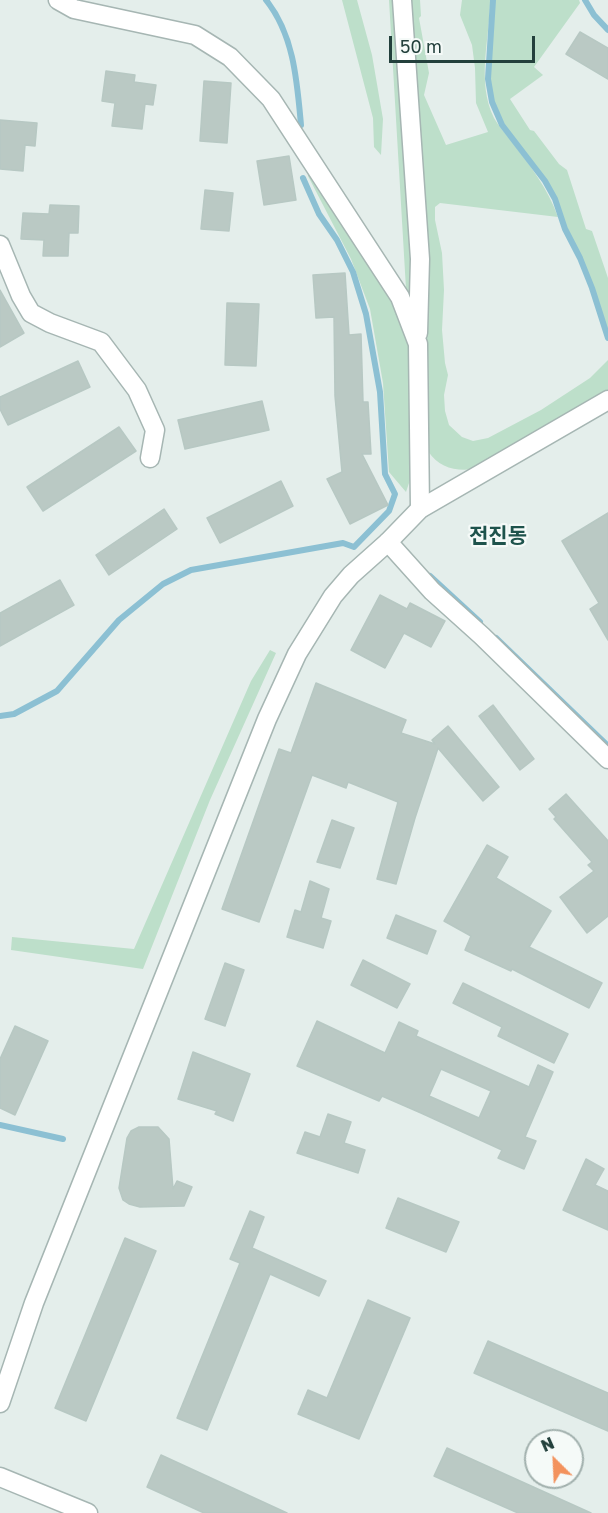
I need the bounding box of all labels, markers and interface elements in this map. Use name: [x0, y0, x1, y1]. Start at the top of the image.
scale bar: [392, 24, 538, 62]
text: 50 m: [400, 35, 442, 57]
district label: 전진동: [469, 523, 527, 549]
north arrow: [524, 1429, 584, 1489]
text: N: [538, 1433, 557, 1456]

